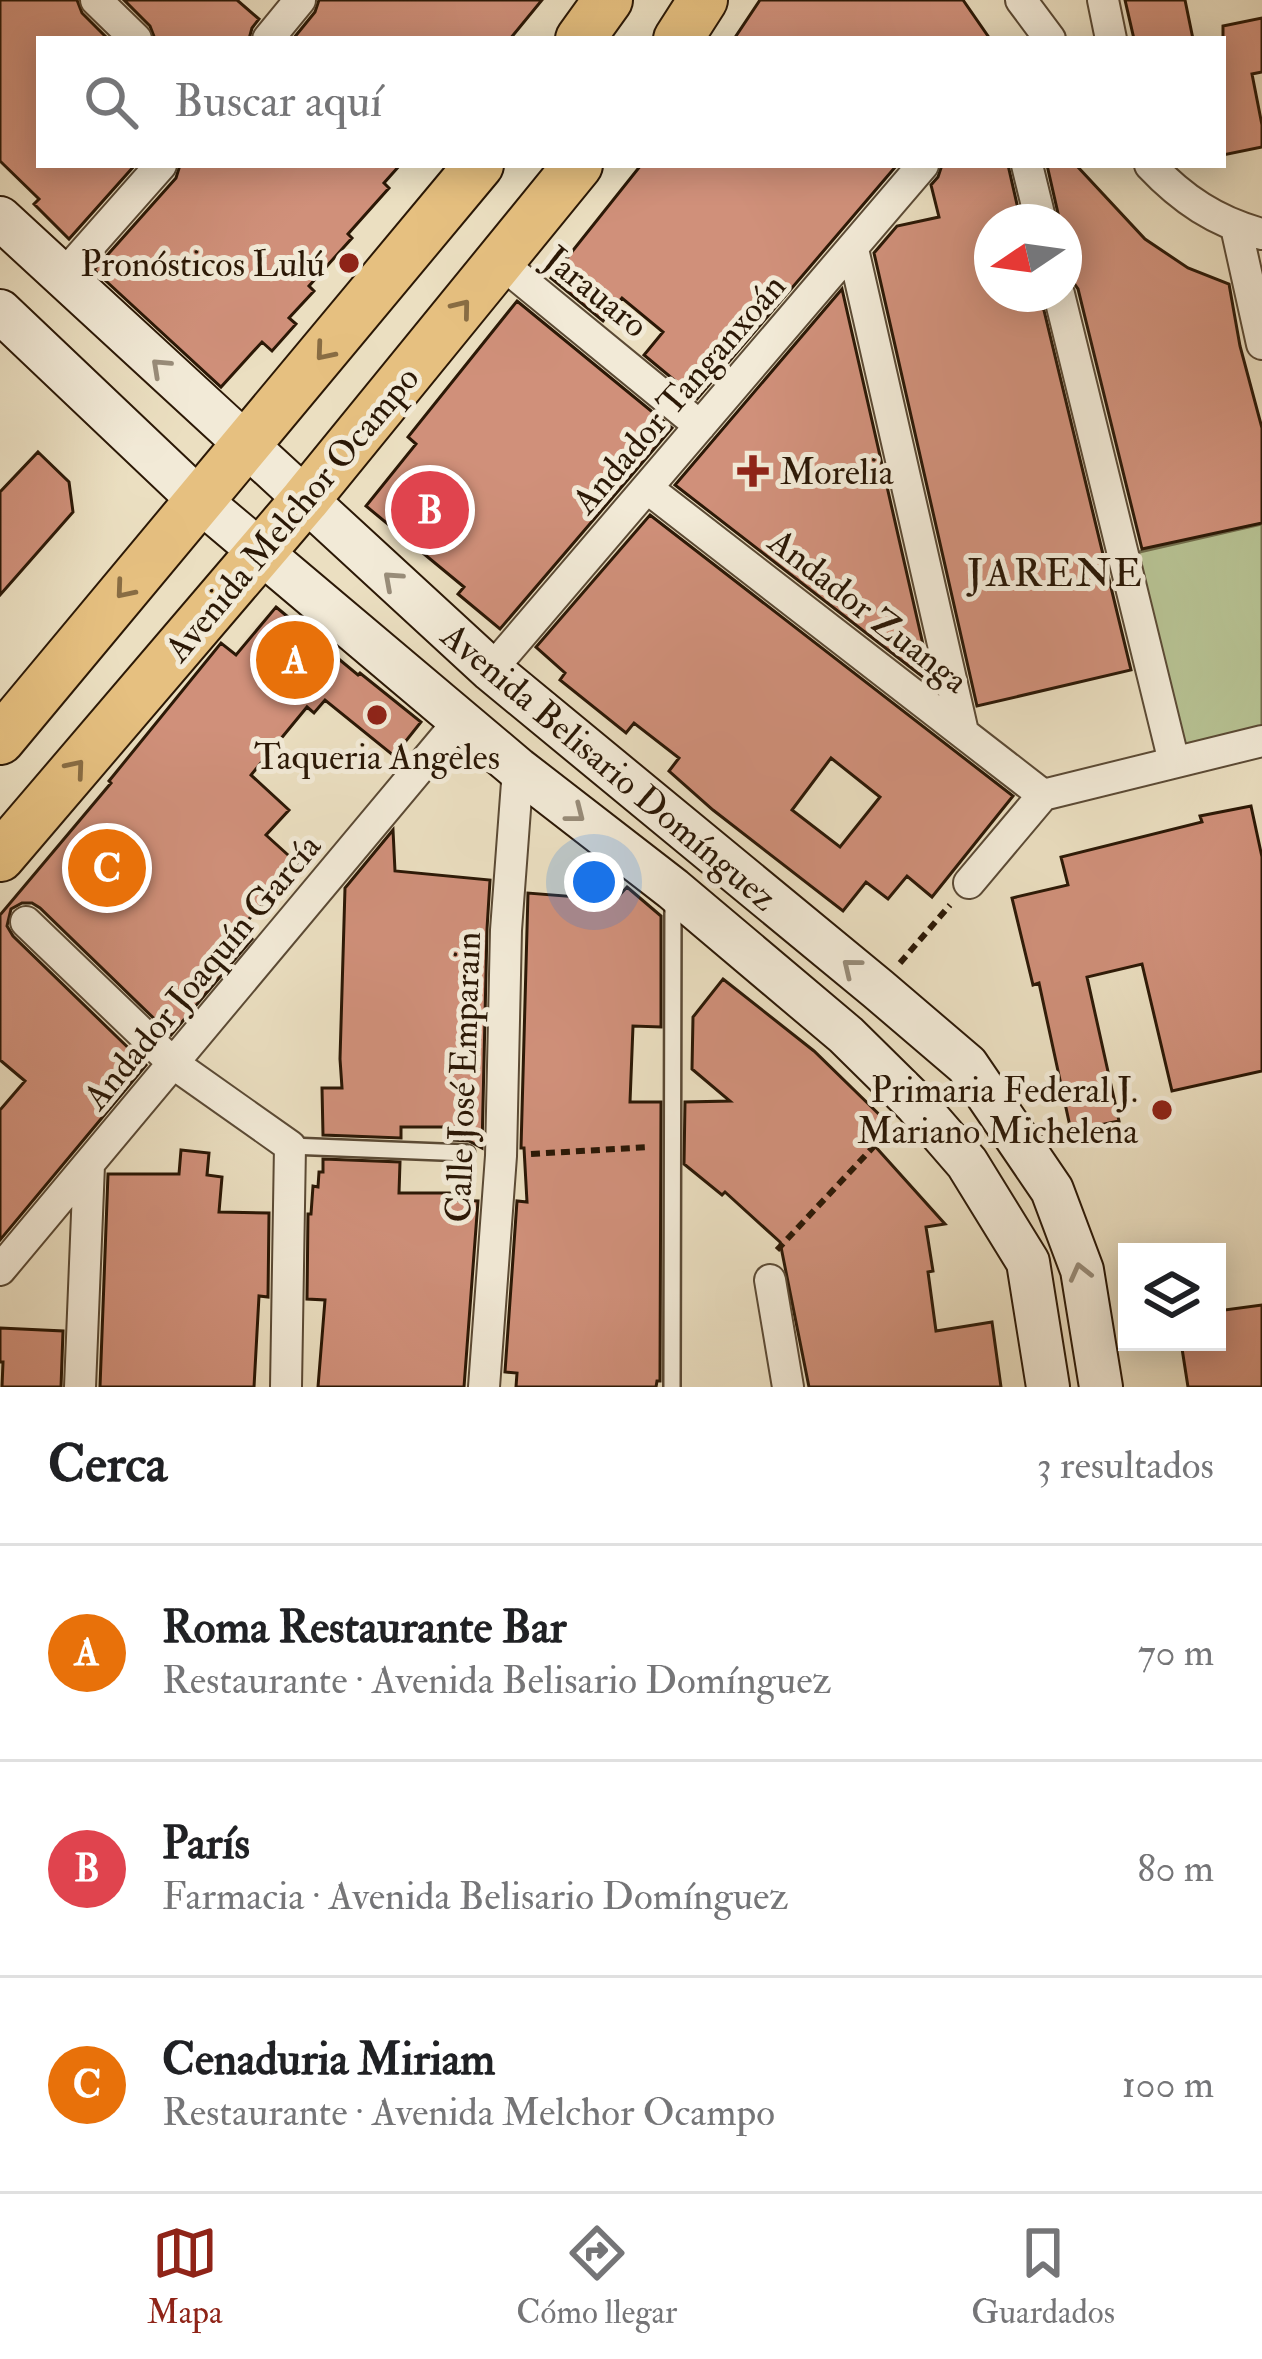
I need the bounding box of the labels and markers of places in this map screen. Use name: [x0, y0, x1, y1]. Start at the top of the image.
place label: Pronósticos Lulú: [80, 242, 325, 287]
marker: Pronósticos Lulú: [336, 250, 362, 276]
place label: Morelia: [780, 450, 895, 495]
marker: Morelia: [737, 455, 769, 487]
pin: B: [391, 465, 469, 555]
pin: A: [256, 615, 334, 705]
marker: Taqueria Angeles: [364, 702, 390, 728]
place label: Taqueria Angeles: [254, 735, 500, 780]
pin: C: [68, 823, 146, 913]
place label: Primaria Federal J. Mariano Michelena: [857, 1068, 1139, 1154]
marker: Primaria Federal J. Mariano Michelena: [1149, 1097, 1175, 1123]

